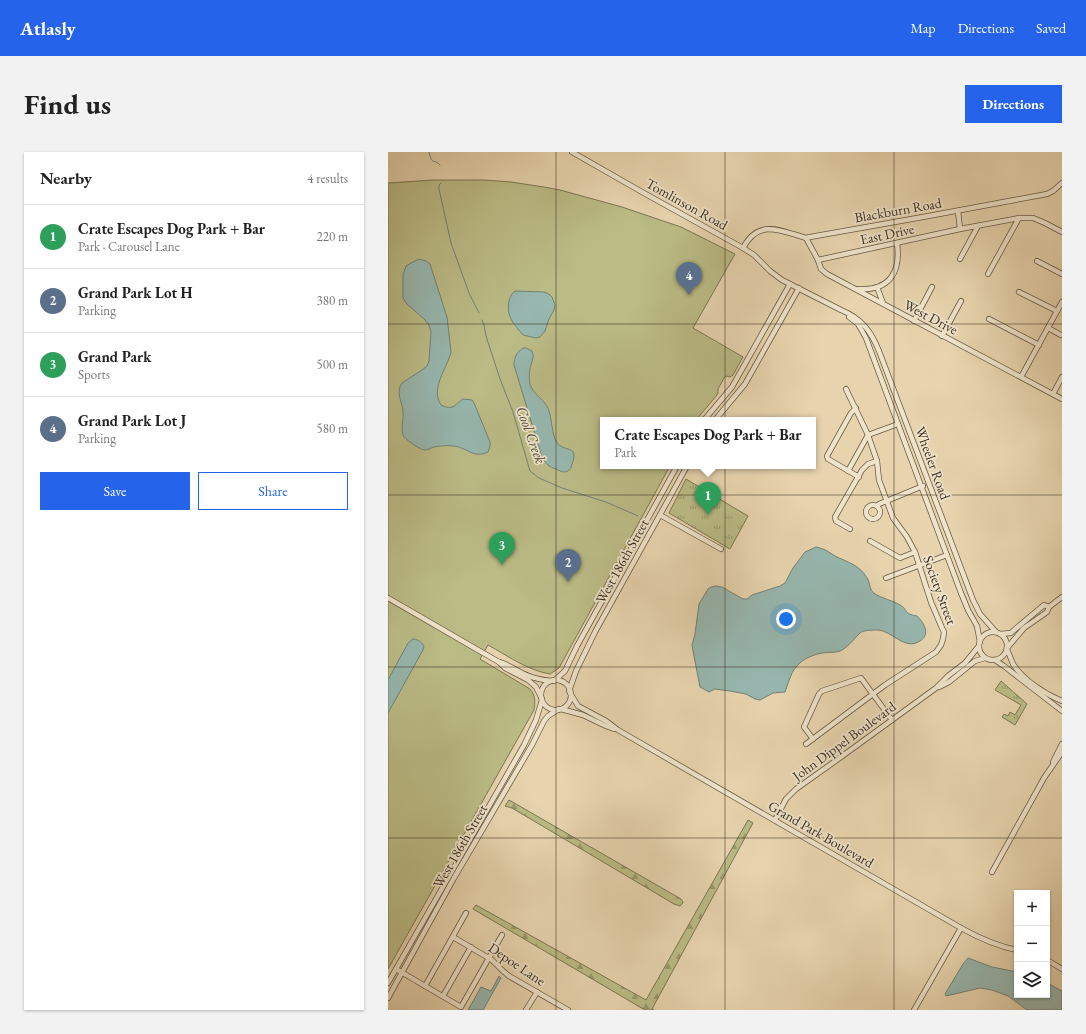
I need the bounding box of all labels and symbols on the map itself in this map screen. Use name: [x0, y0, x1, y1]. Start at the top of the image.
street label: Tomlinson Road: [643, 174, 732, 234]
street label: Blackburn Road: [853, 193, 944, 227]
street label: East Drive: [858, 219, 916, 248]
pin: 4: [676, 262, 702, 295]
street label: West Drive: [901, 295, 962, 339]
water label: Cool Creek: [512, 404, 551, 466]
street label: Wheeler Road: [911, 424, 955, 503]
pin: 1: [695, 482, 721, 515]
street label: West 186th Street: [591, 515, 653, 606]
pin: 3: [489, 532, 515, 565]
pin: 2: [555, 549, 581, 582]
street label: Society Street: [919, 553, 961, 628]
your location: [776, 609, 796, 629]
street label: John Dippel Boulevard: [788, 697, 900, 785]
street label: Grand Park Boulevard: [765, 796, 878, 872]
street label: West 186th Street: [429, 800, 492, 891]
street label: Depoe Lane: [485, 938, 549, 990]

